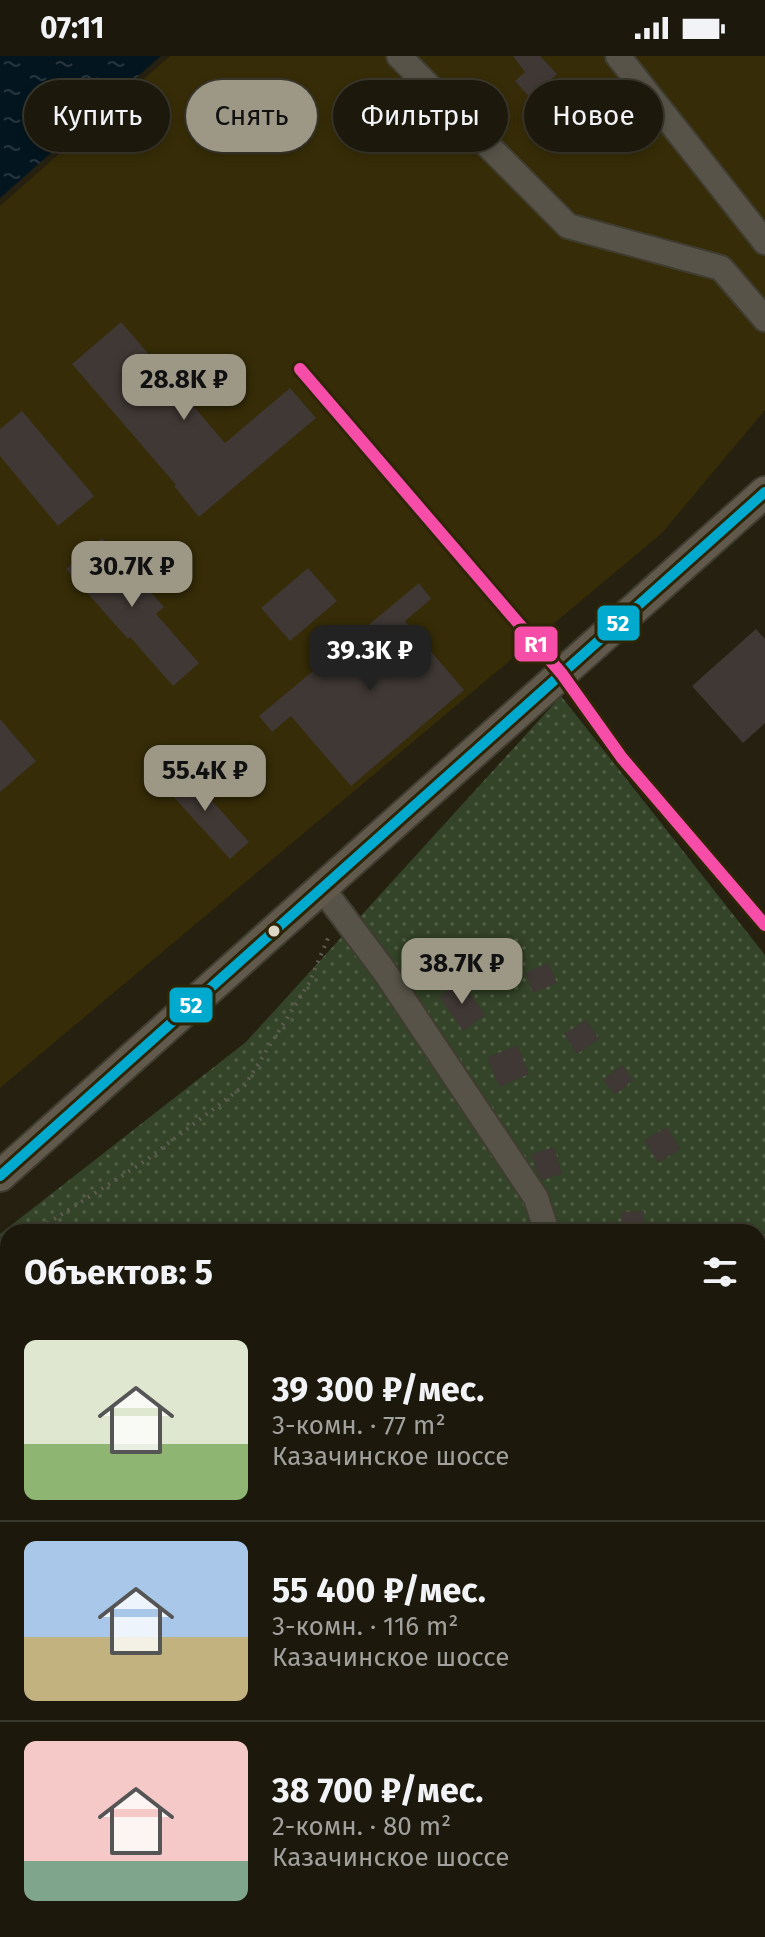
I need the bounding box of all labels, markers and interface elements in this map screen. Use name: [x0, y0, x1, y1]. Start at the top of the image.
text: 07:11: [40, 10, 104, 46]
chip: Купить: [24, 80, 170, 152]
chip: Снять: [186, 80, 317, 152]
chip: Фильтры: [333, 80, 508, 152]
chip: Новое: [524, 80, 663, 152]
pin: 28.8K ₽: [110, 354, 258, 422]
text: 28.8K ₽: [140, 364, 228, 395]
pin: 30.7K ₽: [58, 541, 206, 609]
text: 30.7K ₽: [89, 551, 175, 582]
line badge: 52: [596, 604, 641, 642]
text: 52: [607, 610, 629, 637]
pin: 39.3K ₽: [296, 625, 444, 693]
line badge: R1: [513, 625, 559, 663]
text: R1: [524, 631, 548, 658]
text: 39.3K ₽: [327, 635, 413, 666]
pin: 55.4K ₽: [131, 745, 279, 813]
text: 55.4K ₽: [162, 755, 248, 786]
unlabelled marker: [266, 923, 282, 939]
pin: 38.7K ₽: [388, 938, 536, 1006]
text: 38.7K ₽: [419, 948, 505, 979]
line badge: 52: [168, 986, 214, 1024]
text: 52: [180, 992, 202, 1019]
icon: filters: [698, 1250, 742, 1294]
text: Объектов: 5: [24, 1252, 213, 1293]
text: 39 300 ₽/мес.: [272, 1369, 485, 1410]
icon: home: [88, 1372, 184, 1468]
text: 3-комн. · 77 m²: [272, 1410, 446, 1441]
text: Казачинское шоссе: [272, 1441, 509, 1472]
text: 55 400 ₽/мес.: [272, 1570, 486, 1611]
icon: home: [88, 1573, 184, 1669]
text: 3-комн. · 116 m²: [272, 1611, 458, 1642]
text: Казачинское шоссе: [272, 1642, 509, 1673]
text: 38 700 ₽/мес.: [272, 1770, 483, 1811]
icon: home: [88, 1773, 184, 1869]
text: 2-комн. · 80 m²: [272, 1811, 451, 1842]
text: Казачинское шоссе: [272, 1842, 509, 1873]

